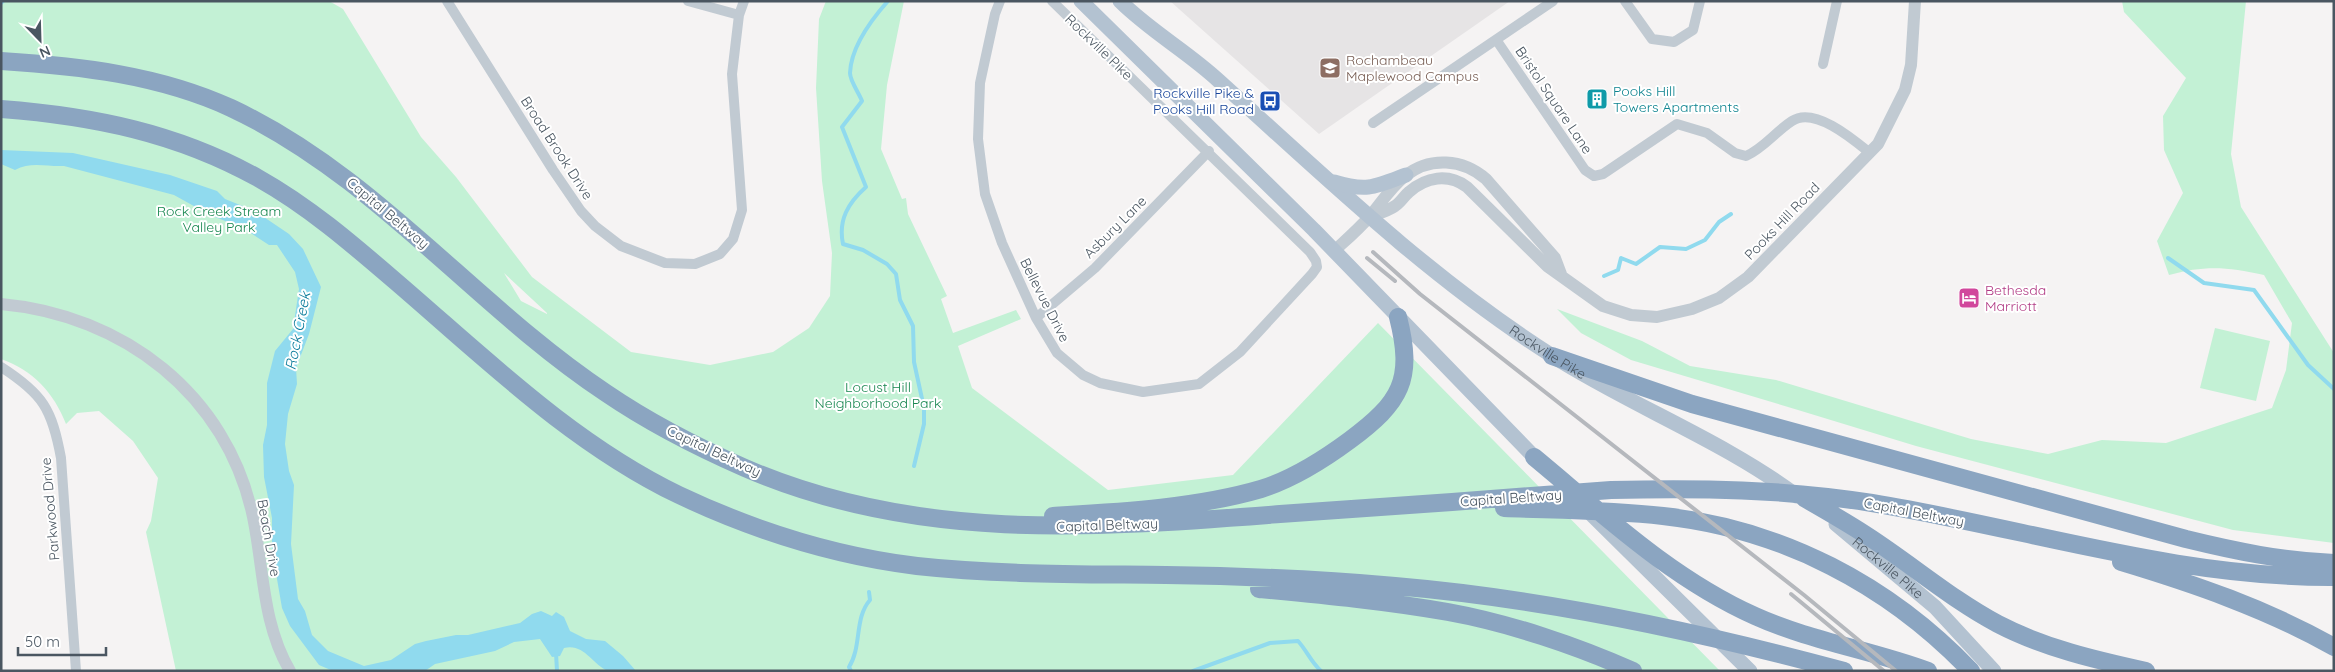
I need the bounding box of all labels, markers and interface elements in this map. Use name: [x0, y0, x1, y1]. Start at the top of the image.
street label: Rockville Pike: [1061, 10, 1137, 84]
north arrow: [15, 15, 65, 65]
text: N: [37, 42, 53, 62]
street label: Bristol Square Lane: [1511, 43, 1597, 157]
place label: Rochambeau Maplewood Campus: [1346, 51, 1479, 85]
school or university icon: Rochambeau Maplewood Campus: [1318, 56, 1342, 80]
place label: Pooks Hill Towers Apartments: [1613, 82, 1739, 116]
place label: Rockville Pike & Pooks Hill Road: [1153, 84, 1254, 118]
building icon: Pooks Hill Towers Apartments: [1585, 87, 1609, 111]
bus stop icon: Rockville Pike & Pooks Hill Road: [1258, 89, 1282, 113]
street label: Broad Brook Drive: [517, 93, 597, 203]
street label: Capital Beltway: [343, 173, 433, 253]
street label: Pooks Hill Road: [1740, 178, 1824, 264]
street label: Asbury Lane: [1080, 192, 1150, 262]
park label: Rock Creek Stream Valley Park: [157, 202, 281, 236]
street label: Bellevue Drive: [1016, 255, 1074, 345]
place label: Bethesda Marriott: [1985, 281, 2046, 315]
hotel icon: Bethesda Marriott: [1957, 286, 1981, 310]
water label: Rock Creek: [281, 288, 315, 372]
street label: Rockville Pike: [1506, 321, 1589, 383]
park label: Locust Hill Neighborhood Park: [815, 378, 941, 412]
street label: Capital Beltway: [664, 421, 764, 481]
street label: Parkwood Drive: [37, 457, 63, 561]
street label: Capital Beltway: [1460, 485, 1562, 511]
street label: Capital Beltway: [1862, 493, 1966, 531]
street label: Beach Drive: [253, 498, 285, 578]
street label: Capital Beltway: [1056, 514, 1158, 536]
street label: Rockville Pike: [1849, 533, 1927, 603]
scale bar: [18, 624, 105, 656]
text: 50 m: [25, 632, 60, 651]

